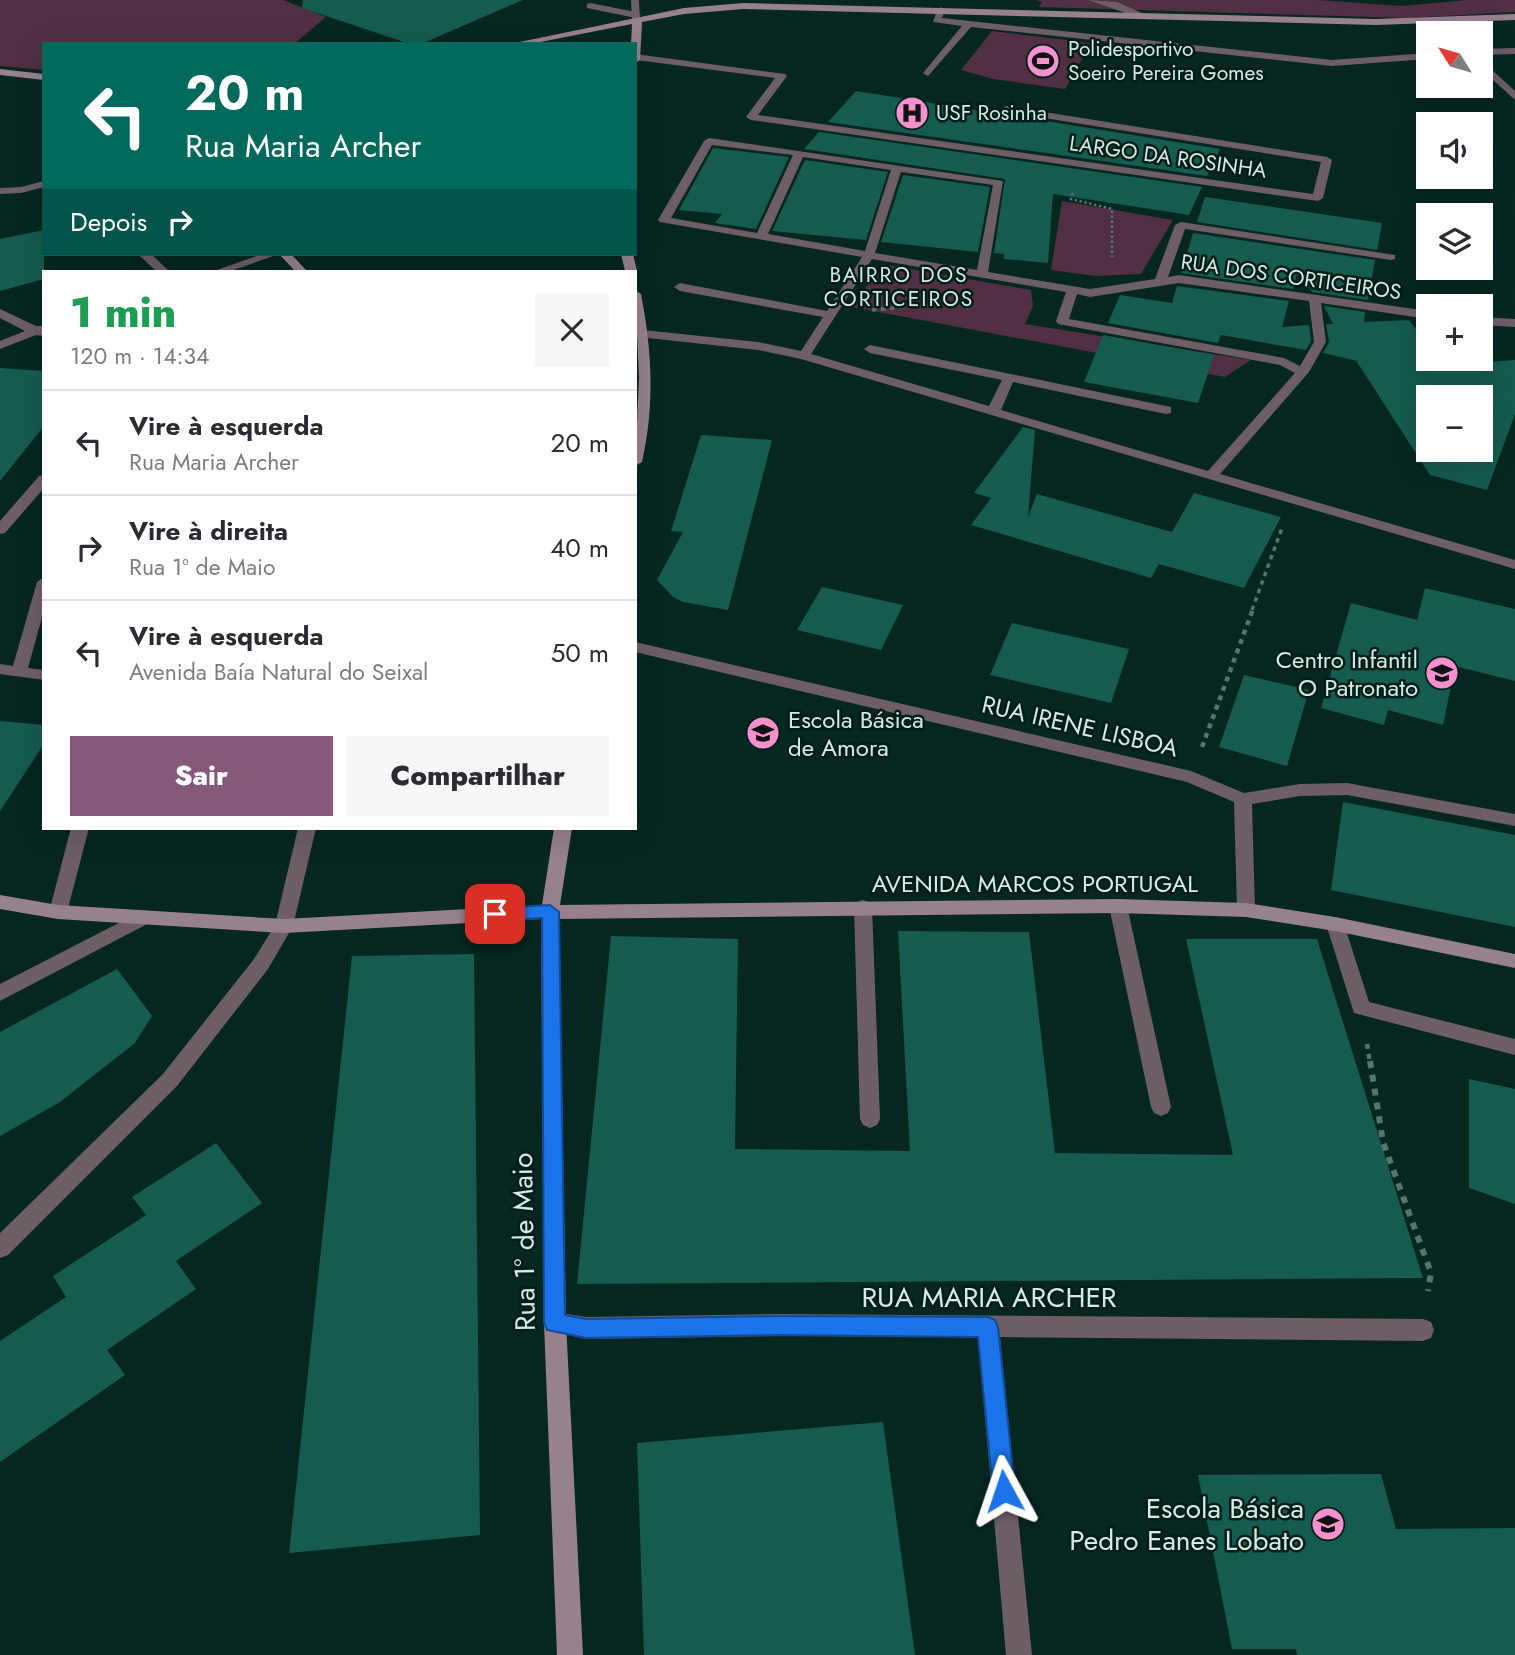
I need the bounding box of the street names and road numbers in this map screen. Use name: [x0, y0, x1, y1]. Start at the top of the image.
street label: LARGO DA ROSINHA: [1067, 128, 1269, 186]
street label: RUA DOS CORTICEIROS: [1179, 247, 1403, 307]
street label: RUA IRENE LISBOA: [978, 686, 1182, 766]
street label: AVENIDA MARCOS PORTUGAL: [872, 866, 1198, 901]
street label: Rua 1º de Maio: [502, 1152, 546, 1332]
street label: RUA MARIA ARCHER: [861, 1277, 1117, 1318]

